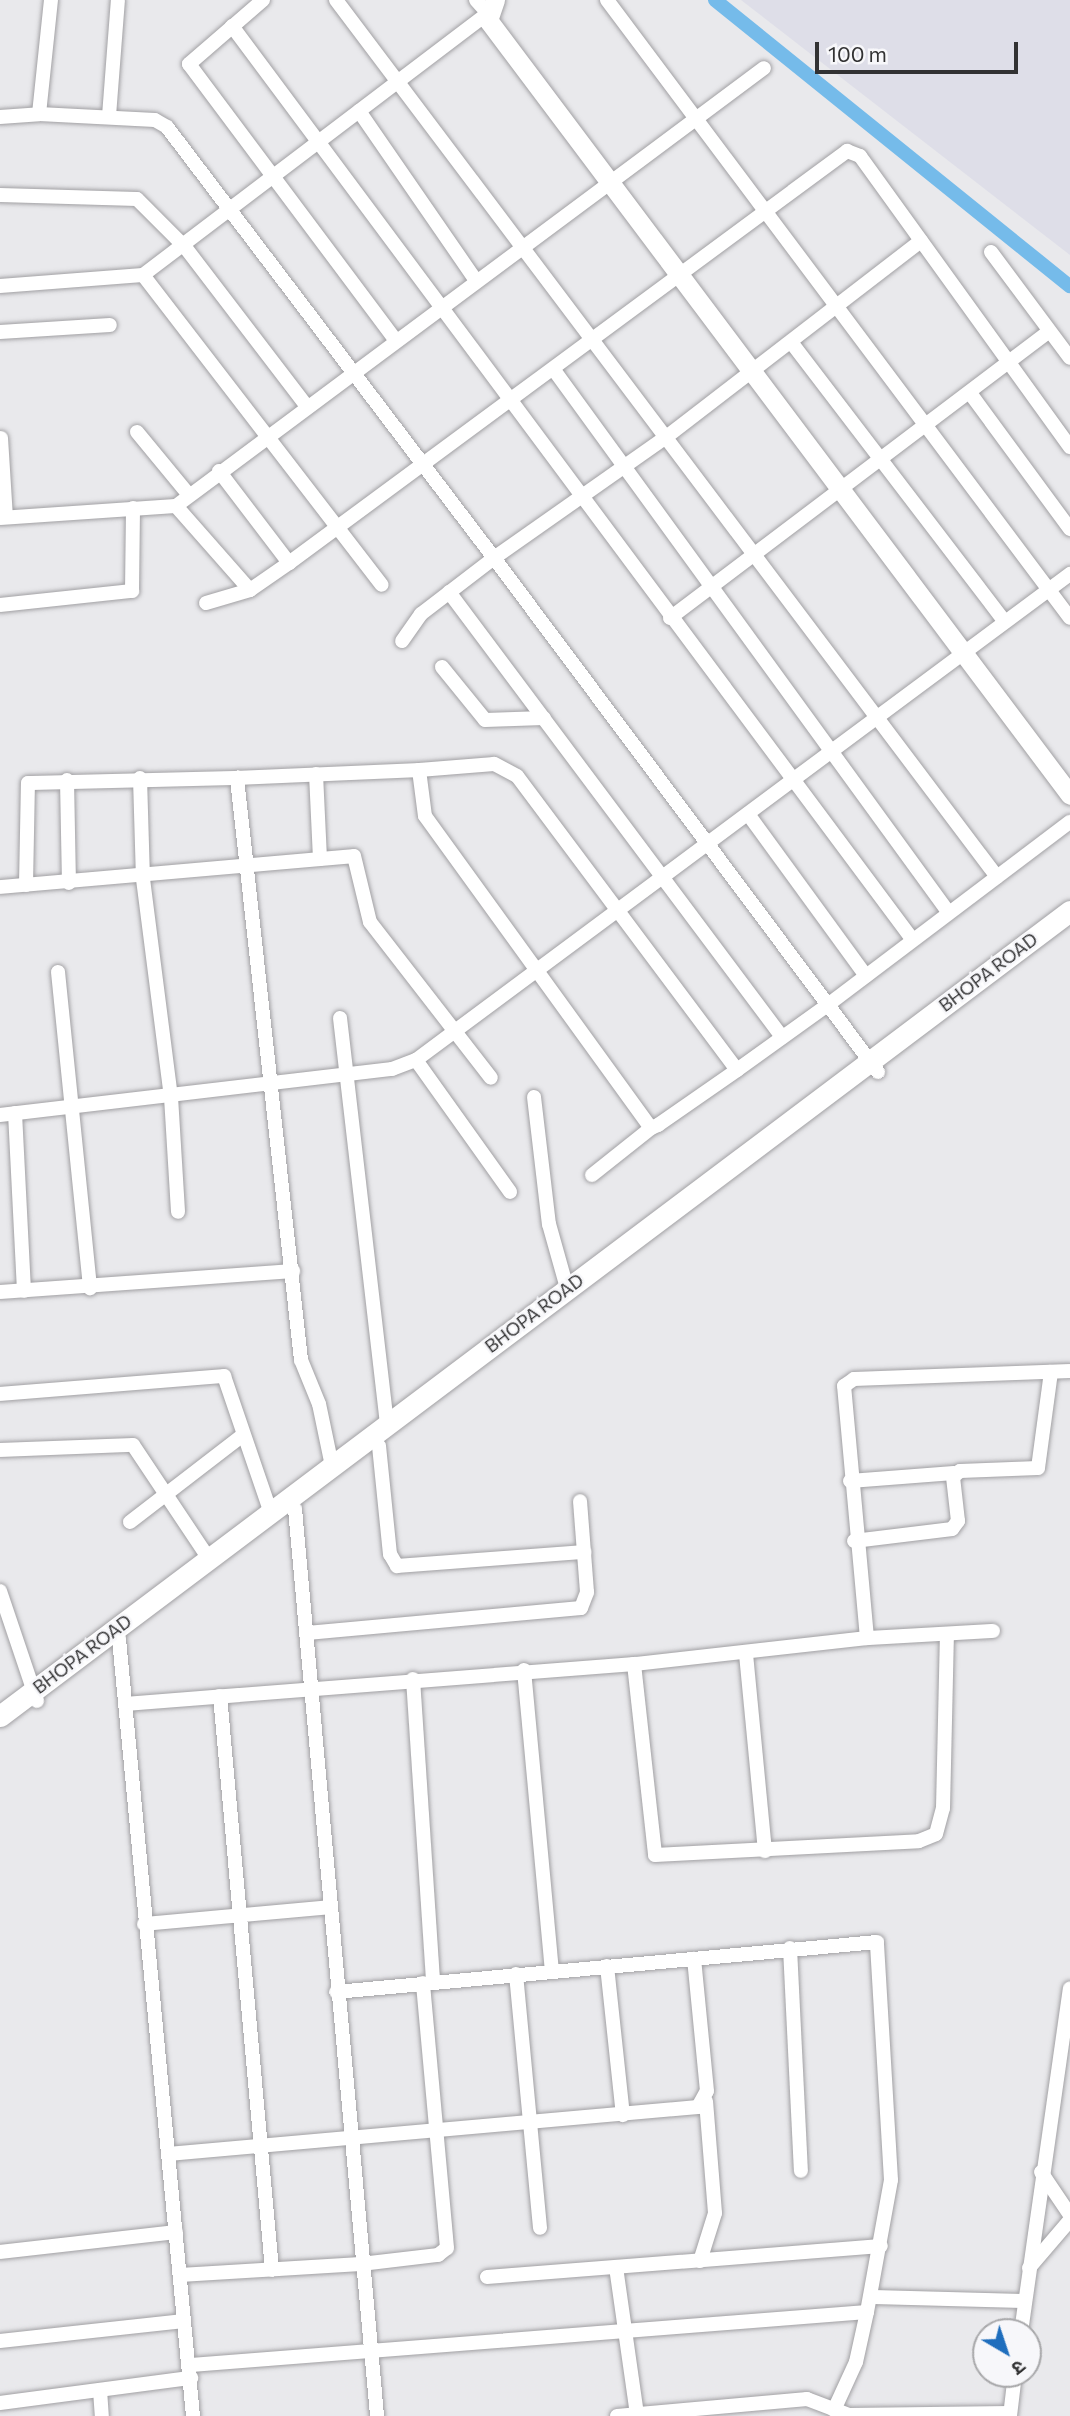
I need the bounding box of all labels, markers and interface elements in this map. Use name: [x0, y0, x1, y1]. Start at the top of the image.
scale bar: [818, 28, 1021, 72]
text: 100 m: [828, 41, 887, 66]
street label: BHOPA ROAD: [935, 928, 1041, 1016]
street label: BHOPA ROAD: [481, 1269, 587, 1357]
street label: BHOPA ROAD: [29, 1610, 135, 1698]
north arrow: [972, 2318, 1042, 2388]
text: उ: [1008, 2356, 1031, 2381]

